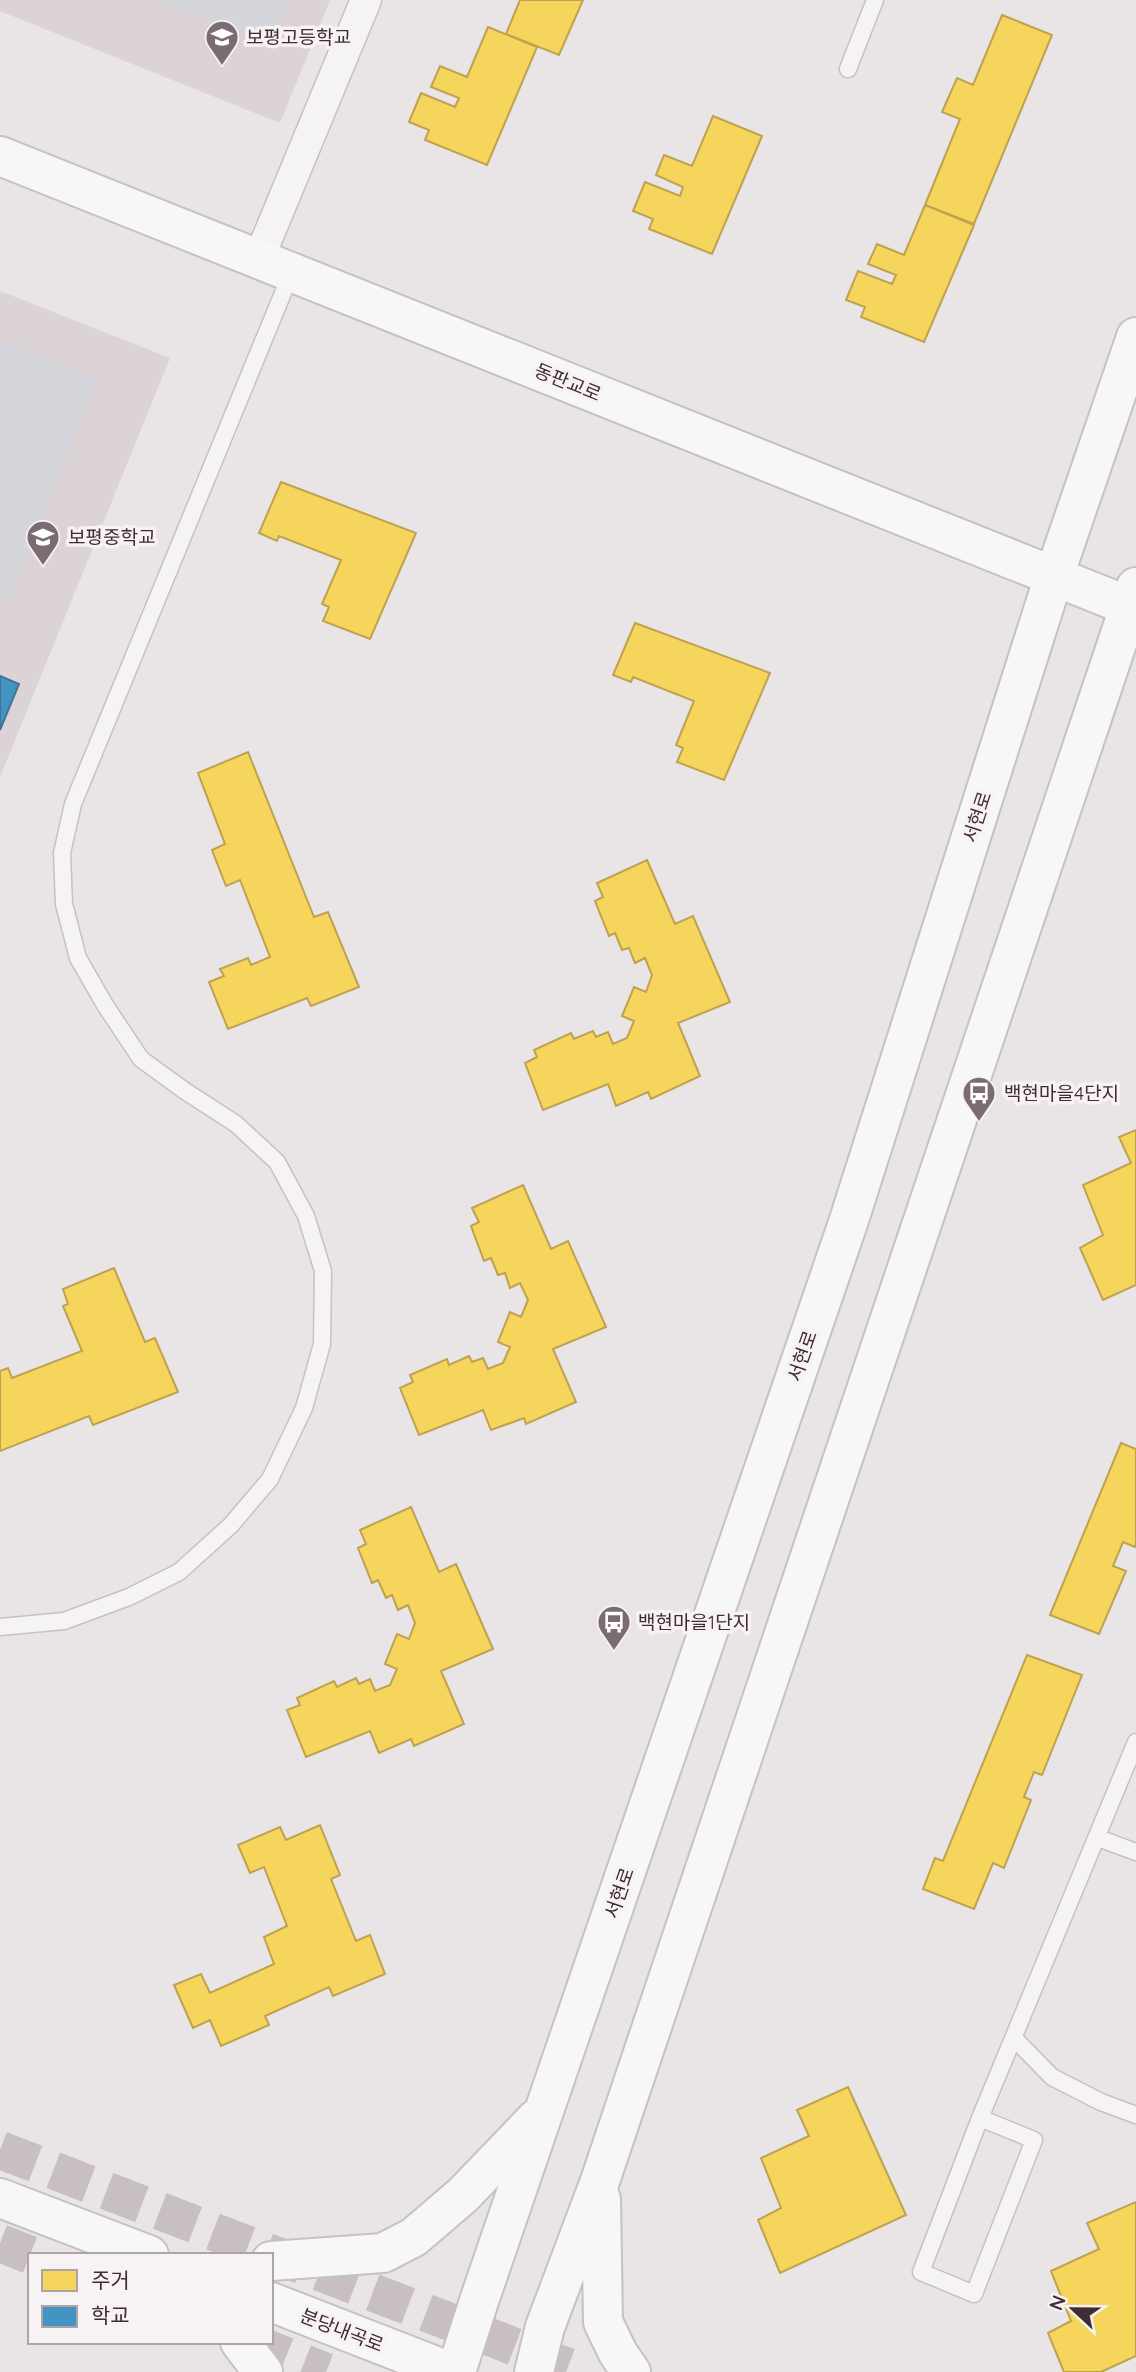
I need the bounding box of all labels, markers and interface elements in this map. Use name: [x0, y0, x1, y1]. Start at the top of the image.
school or university icon: 보평고등학교: [203, 18, 241, 67]
place label: 보평고등학교: [246, 25, 351, 49]
street label: 동판교로: [531, 358, 605, 406]
school or university icon: 보평중학교: [24, 518, 62, 567]
place label: 보평중학교: [68, 525, 155, 549]
street label: 서현로: [957, 788, 997, 846]
bus stop icon: 백현마을4단지: [960, 1074, 998, 1123]
place label: 백현마을4단지: [1004, 1081, 1119, 1105]
street label: 서현로: [782, 1327, 822, 1385]
bus stop icon: 백현마을1단지: [595, 1603, 633, 1652]
place label: 백현마을1단지: [638, 1610, 750, 1634]
street label: 서현로: [599, 1864, 639, 1922]
legend: [28, 2253, 273, 2344]
text: 주거: [91, 2267, 130, 2293]
north arrow: [1038, 2274, 1108, 2344]
text: N: [1043, 2292, 1071, 2314]
text: 학교: [91, 2302, 130, 2328]
street label: 분당내곡로: [297, 2303, 387, 2357]

